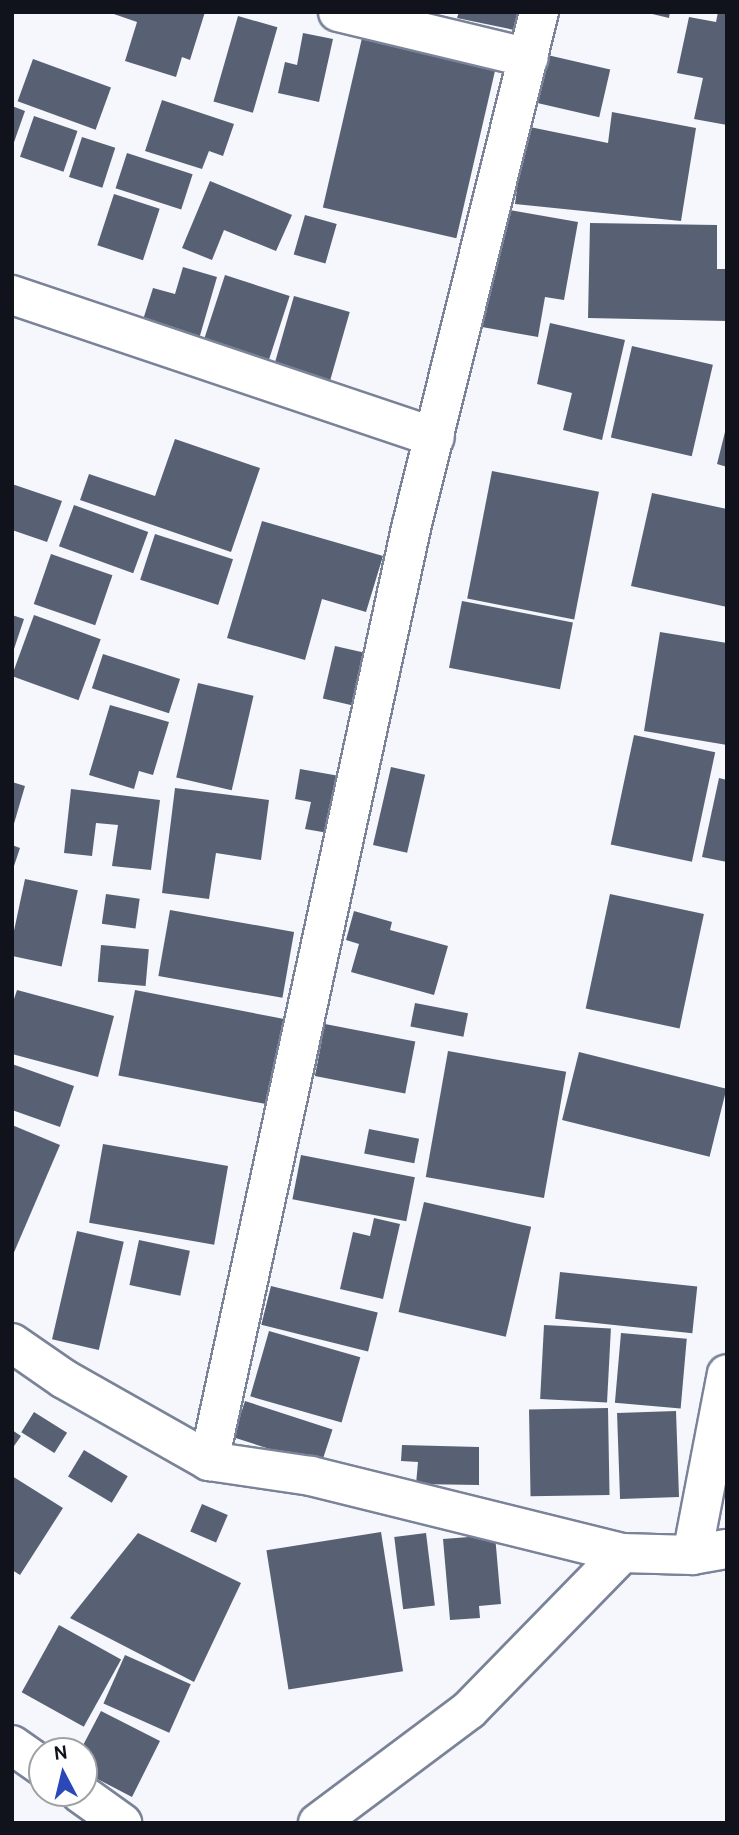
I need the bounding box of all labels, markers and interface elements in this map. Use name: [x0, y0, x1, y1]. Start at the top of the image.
north arrow: [28, 1737, 98, 1807]
text: N: [53, 1740, 69, 1765]

